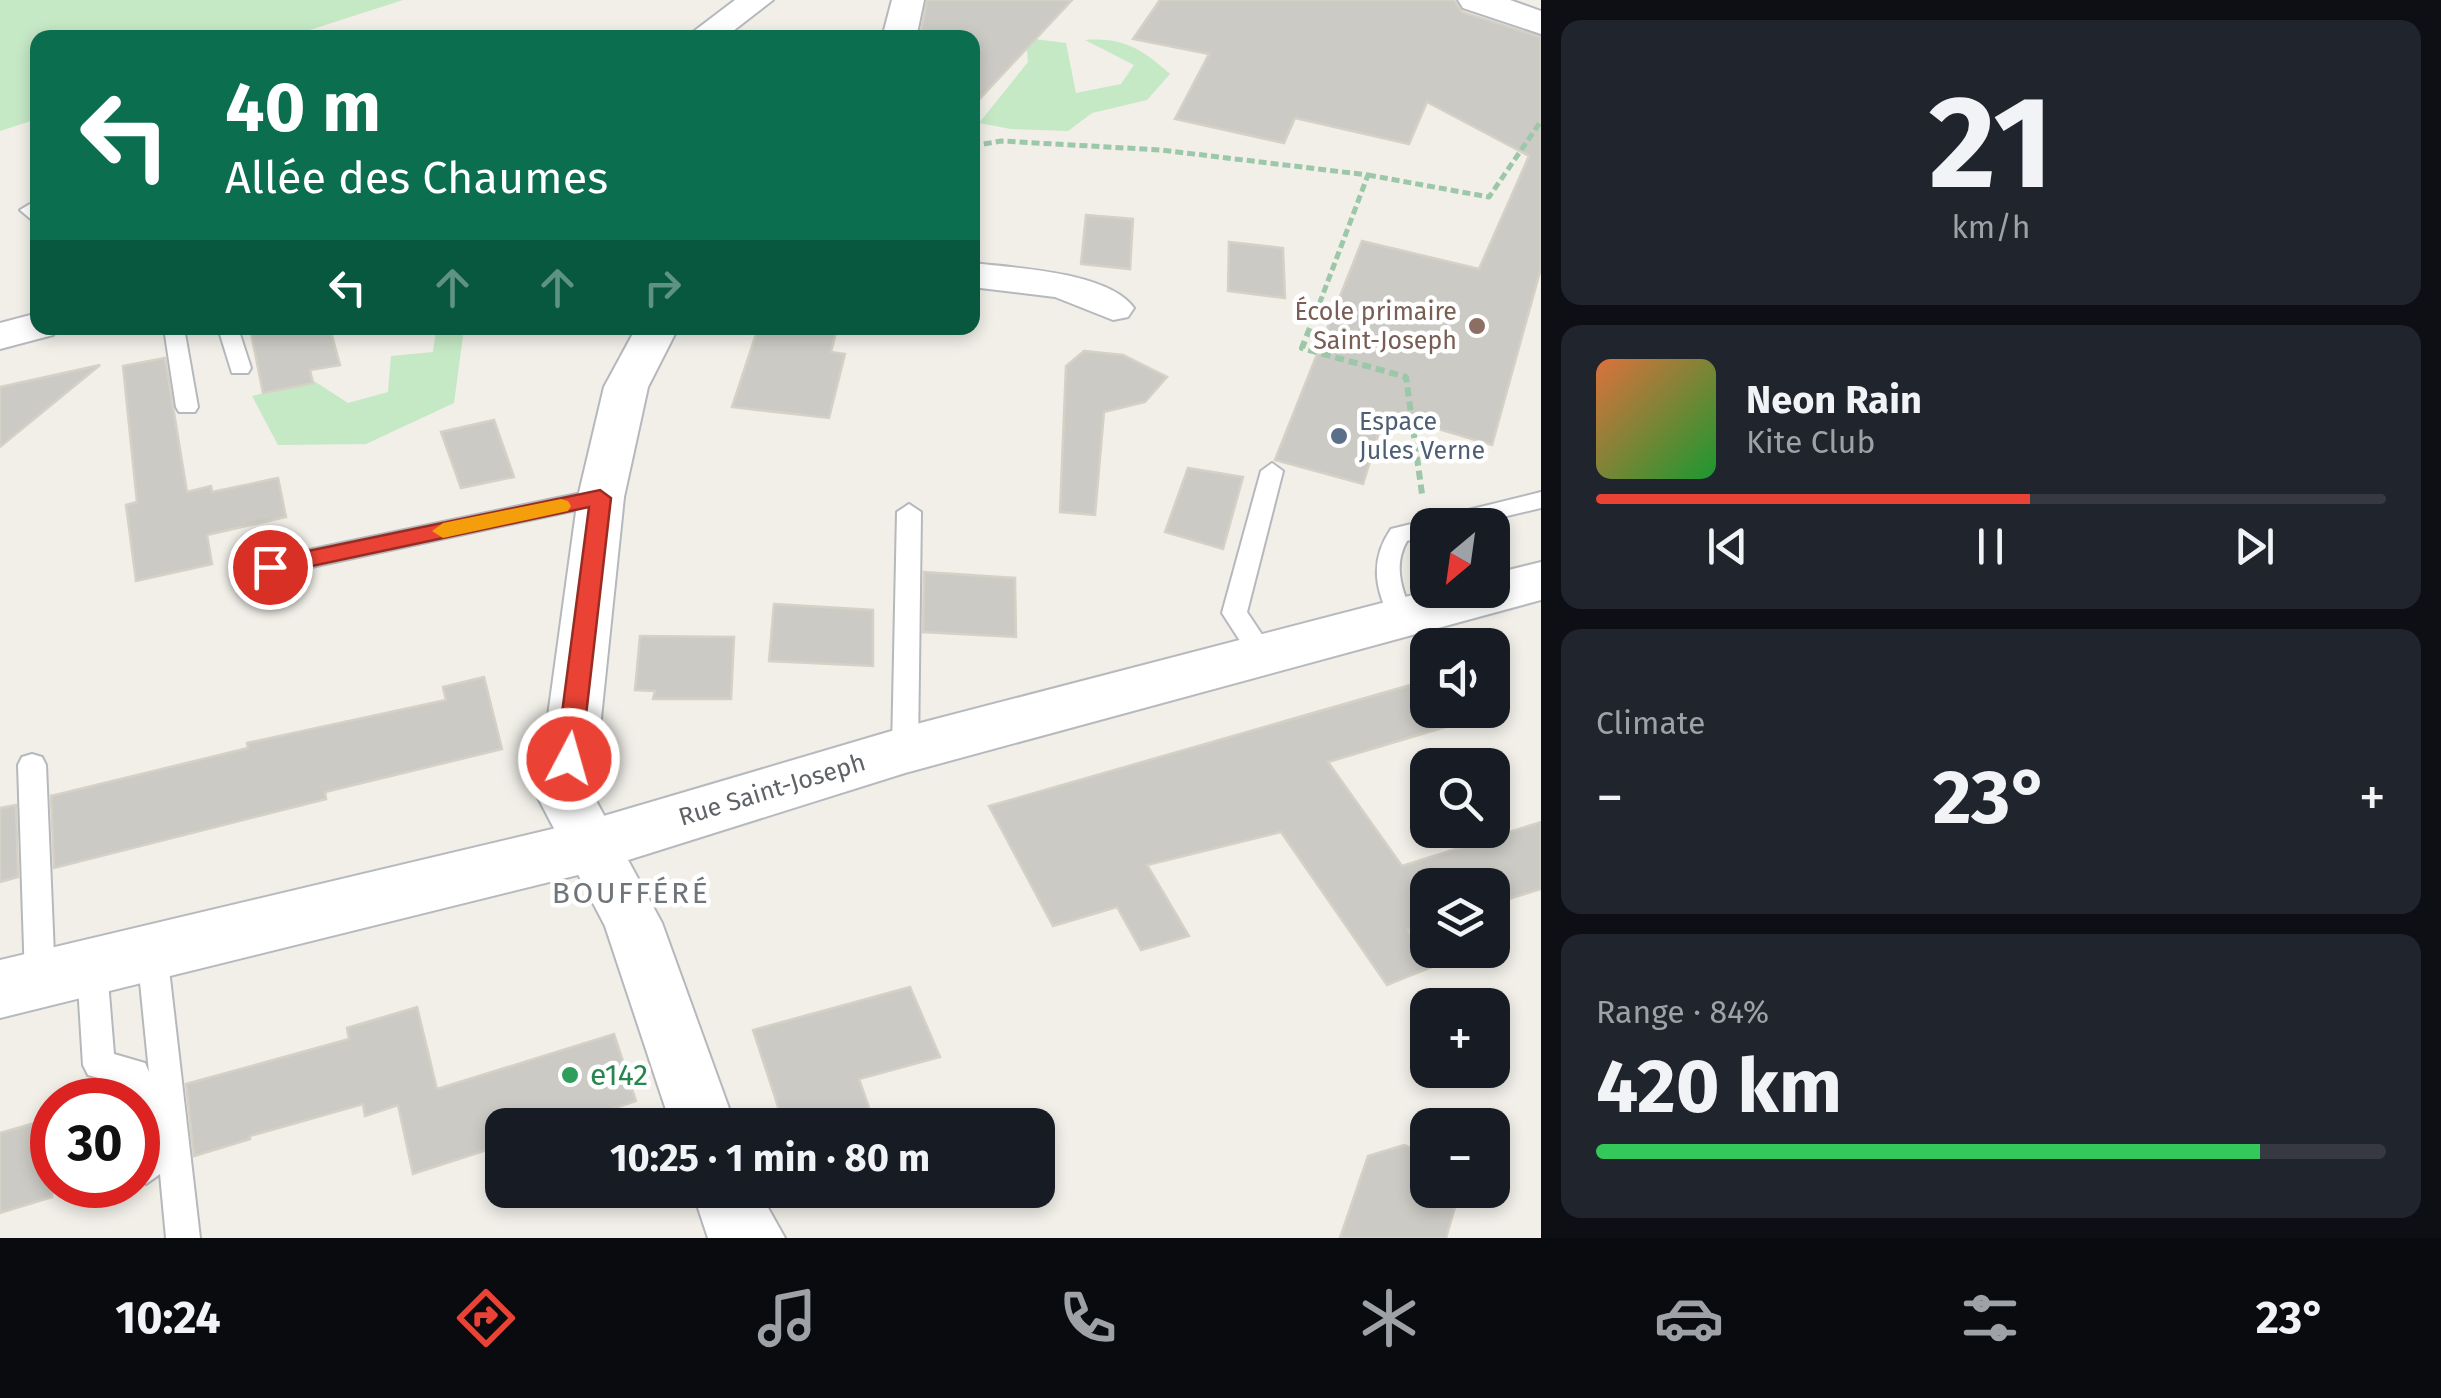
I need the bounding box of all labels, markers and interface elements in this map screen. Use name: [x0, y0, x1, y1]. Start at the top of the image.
text: 21: [1929, 65, 2053, 221]
text: 40 m: [225, 66, 381, 150]
icon: left: [60, 70, 190, 200]
text: Allée des Chaumes: [225, 151, 608, 205]
text: km/h: [1951, 208, 2031, 246]
icon: left: [320, 260, 375, 315]
icon: ahead: [425, 260, 480, 315]
icon: ahead: [530, 260, 585, 315]
icon: right: [635, 260, 690, 315]
place label: École primaire Saint-Joseph: [1294, 296, 1457, 356]
marker: École primaire Saint-Joseph: [1466, 315, 1488, 337]
text: Neon Rain: [1746, 377, 1922, 423]
place label: Espace Jules Verne: [1359, 407, 1485, 466]
text: Kite Club: [1746, 423, 1875, 461]
marker: Espace Jules Verne: [1328, 425, 1350, 447]
north arrow: [1410, 508, 1510, 608]
map controls: [1410, 508, 1510, 1208]
icon: previous: [1700, 519, 1755, 574]
icon: pause: [1963, 519, 2018, 574]
icon: next: [2227, 519, 2282, 574]
pin: [228, 525, 313, 610]
icon: arrive: [243, 540, 298, 595]
button: sound: [1410, 628, 1510, 728]
text: Climate: [1596, 704, 1705, 742]
position arrow: [517, 707, 621, 811]
street label: Rue Saint-Joseph: [675, 747, 869, 833]
button: search: [1410, 748, 1510, 848]
text: 23°: [1933, 753, 2049, 843]
text: −: [1596, 765, 1624, 831]
text: +: [2359, 765, 2386, 831]
button: layers: [1410, 868, 1510, 968]
district label: BOUFFÉRÉ: [552, 875, 710, 911]
button: +: [1410, 988, 1510, 1088]
text: Range · 84%: [1596, 993, 1769, 1031]
text: 420 km: [1596, 1042, 1842, 1132]
place label: e142: [590, 1057, 648, 1093]
marker: e142: [559, 1064, 581, 1086]
speed limit sign: 30: [30, 1078, 160, 1208]
button: −: [1410, 1108, 1510, 1208]
text: 10:25 · 1 min · 80 m: [610, 1135, 930, 1181]
icon: directions: [451, 1283, 521, 1353]
icon: music: [752, 1283, 822, 1353]
icon: phone: [1053, 1283, 1123, 1353]
icon: climate: [1354, 1283, 1424, 1353]
icon: car: [1654, 1283, 1724, 1353]
icon: filters: [1955, 1283, 2025, 1353]
text: 10:24: [115, 1291, 221, 1345]
text: 23°: [2256, 1291, 2326, 1345]

